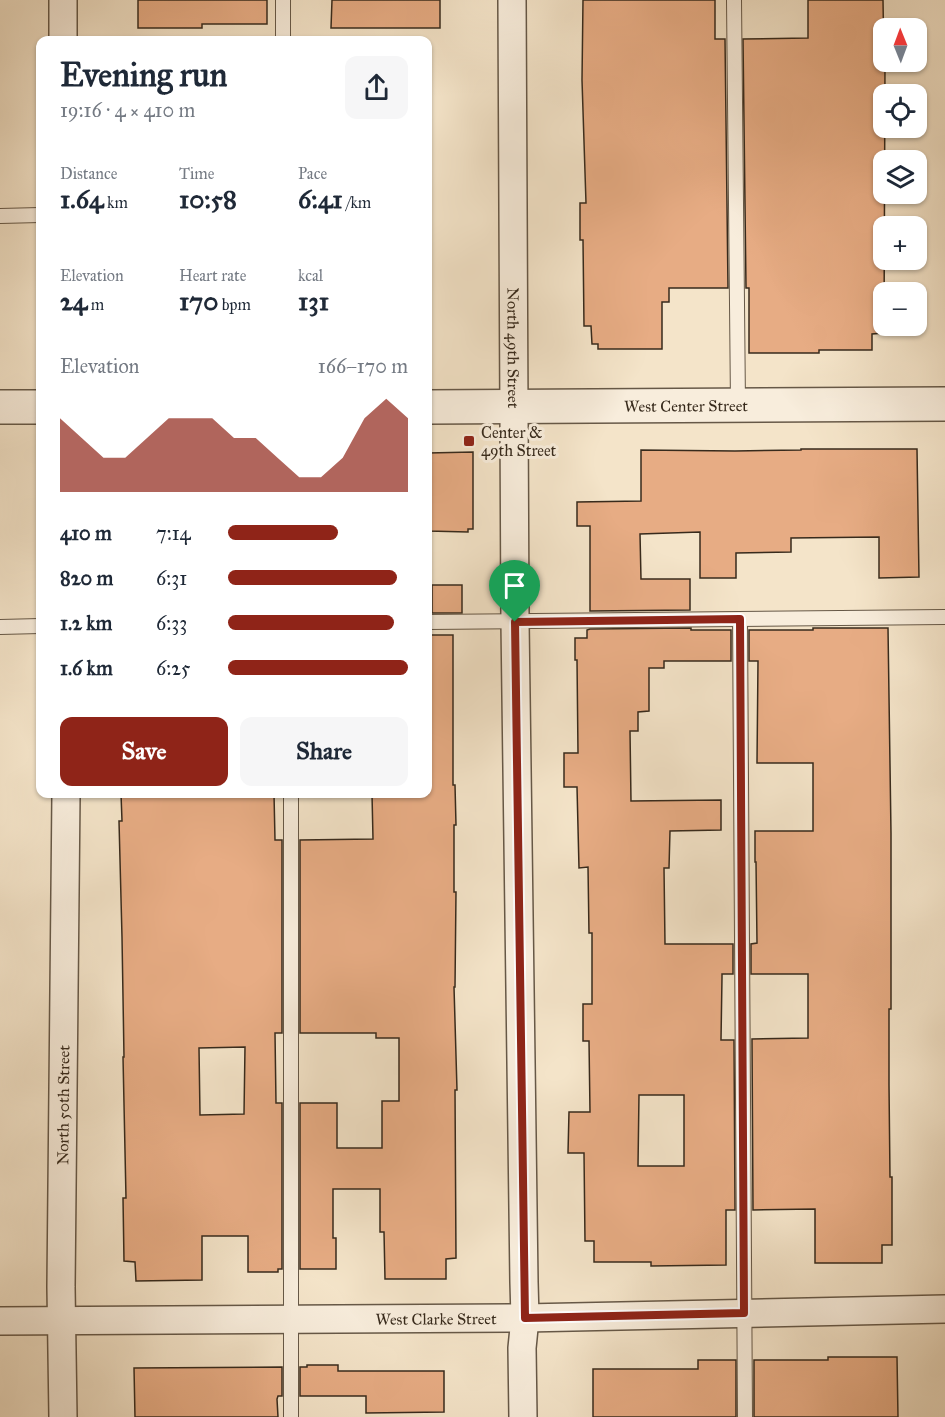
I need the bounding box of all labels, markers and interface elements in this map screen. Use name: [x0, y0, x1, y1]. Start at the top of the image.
north arrow: [873, 18, 927, 72]
map controls: [873, 18, 927, 336]
text: Evening run: [60, 55, 227, 95]
button: share: [345, 56, 408, 119]
button: locate: [873, 84, 927, 138]
text: 19:16 · 4 × 410 m: [60, 98, 195, 122]
button: layers: [873, 150, 927, 204]
text: Distance: [60, 164, 117, 183]
text: Time: [179, 164, 214, 183]
text: Pace: [298, 164, 327, 183]
text: 1.64: [60, 183, 104, 215]
text: 10:58: [179, 183, 237, 215]
text: 6:41: [298, 183, 343, 215]
text: km: [104, 193, 128, 212]
text: /km: [343, 193, 371, 212]
button: +: [873, 216, 927, 270]
text: Elevation: [60, 266, 124, 285]
text: Heart rate: [179, 266, 246, 285]
text: kcal: [298, 266, 323, 285]
button: −: [873, 282, 927, 336]
text: 24: [60, 285, 87, 317]
text: 170: [179, 285, 218, 317]
text: 131: [298, 285, 329, 317]
street label: North 49th Street: [504, 288, 523, 409]
text: m: [87, 295, 104, 314]
text: bpm: [218, 295, 251, 314]
text: Elevation: [60, 354, 139, 378]
text: 166–170 m: [318, 354, 408, 378]
street label: West Center Street: [624, 396, 748, 415]
place label: Center & 49th Street: [481, 423, 557, 460]
marker: Center & 49th Street: [462, 434, 476, 448]
text: 410 m: [60, 521, 112, 545]
text: 7:14: [156, 521, 191, 545]
pin: [489, 560, 540, 622]
text: 820 m: [60, 566, 113, 590]
text: 6:31: [156, 566, 187, 590]
icon: arrive: [498, 569, 531, 602]
text: 1.2 km: [60, 611, 112, 635]
text: 6:33: [156, 611, 187, 635]
text: 1.6 km: [60, 656, 113, 680]
text: 6:25: [156, 656, 190, 680]
button: Save: [60, 717, 228, 786]
button: Share: [240, 717, 408, 786]
street label: North 50th Street: [53, 1045, 73, 1165]
street label: West Clarke Street: [375, 1309, 497, 1328]

